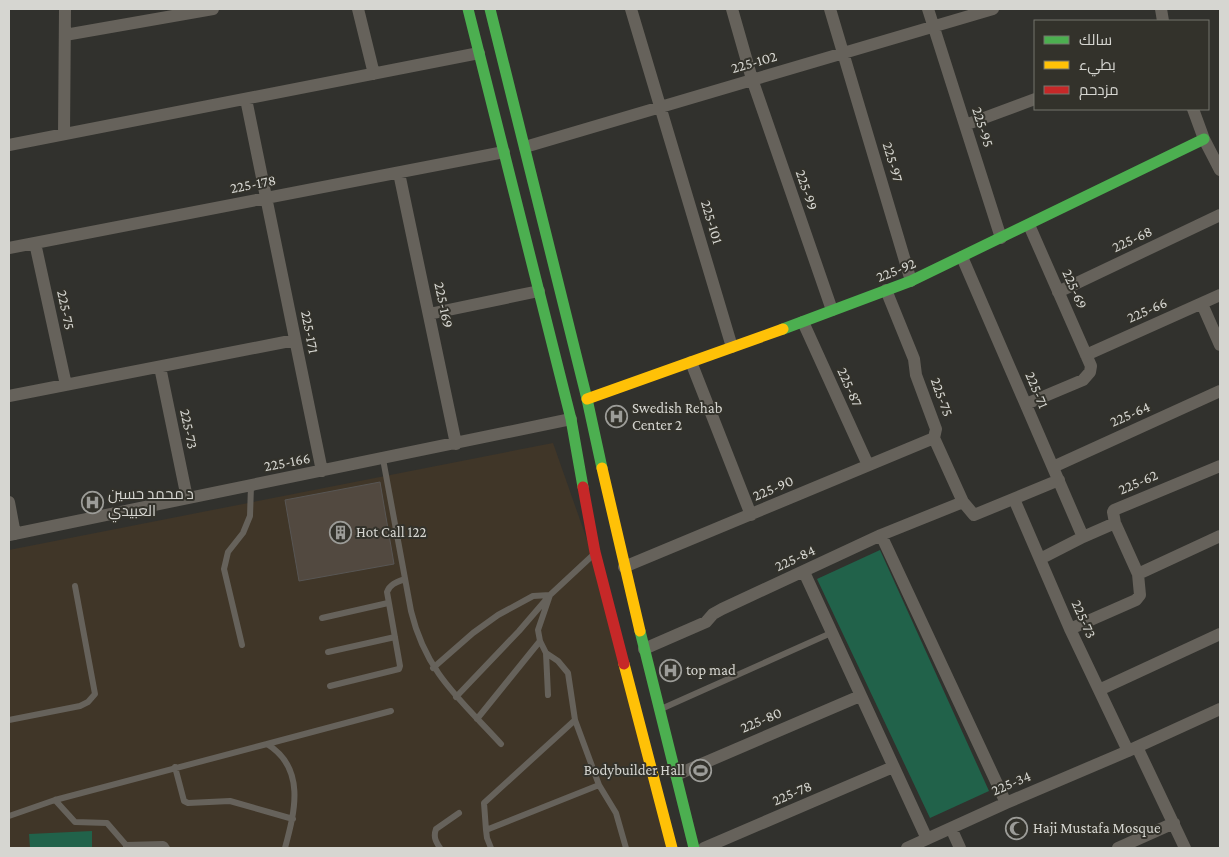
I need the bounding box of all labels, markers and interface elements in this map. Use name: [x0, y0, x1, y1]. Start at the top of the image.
legend: [1034, 20, 1209, 110]
text: سالك: [1079, 32, 1112, 48]
street label: 225-102: [729, 48, 779, 76]
text: بطيء: [1079, 57, 1116, 77]
text: مزدحم: [1079, 82, 1119, 100]
street label: 225-95: [969, 105, 997, 149]
street label: 225-97: [880, 140, 906, 184]
street label: 225-99: [793, 168, 821, 212]
street label: 225-178: [229, 172, 277, 196]
street label: 225-101: [698, 198, 726, 246]
street label: 225-68: [1109, 223, 1155, 255]
street label: 225-92: [874, 255, 918, 285]
street label: 225-69: [1059, 267, 1091, 311]
street label: 225-169: [431, 281, 457, 329]
street label: 225-75: [54, 289, 78, 331]
street label: 225-66: [1125, 294, 1169, 326]
street label: 225-171: [298, 309, 322, 355]
street label: 225-87: [834, 365, 866, 409]
street label: 225-71: [1022, 369, 1052, 411]
street label: 225-75: [928, 375, 956, 419]
street label: 225-64: [1108, 398, 1152, 430]
place label: Swedish Rehab Center 2: [632, 400, 723, 433]
hospital icon: Swedish Rehab Center 2: [604, 405, 628, 429]
street label: 225-73: [177, 408, 201, 450]
street label: 225-166: [263, 450, 311, 474]
street label: 225-62: [1116, 467, 1160, 497]
street label: 225-90: [750, 472, 796, 504]
place label: د محمد حسين العبيدي: [108, 486, 194, 523]
hospital icon: د محمد حسين العبيدي: [80, 491, 104, 515]
building icon: Hot Call 122: [328, 520, 352, 544]
place label: Hot Call 122: [356, 524, 427, 540]
street label: 225-84: [772, 542, 818, 574]
street label: 225-73: [1068, 597, 1100, 641]
hospital icon: top mad: [658, 658, 682, 682]
place label: top mad: [686, 662, 736, 679]
street label: 225-80: [738, 704, 784, 736]
sports icon: Bodybuilder Hall: [689, 758, 713, 782]
place label: Bodybuilder Hall: [584, 762, 685, 779]
street label: 225-34: [989, 768, 1033, 798]
street label: 225-78: [770, 778, 814, 808]
mosque icon: Haji Mustafa Mosque: [1005, 816, 1029, 840]
place label: Haji Mustafa Mosque: [1033, 820, 1161, 837]

